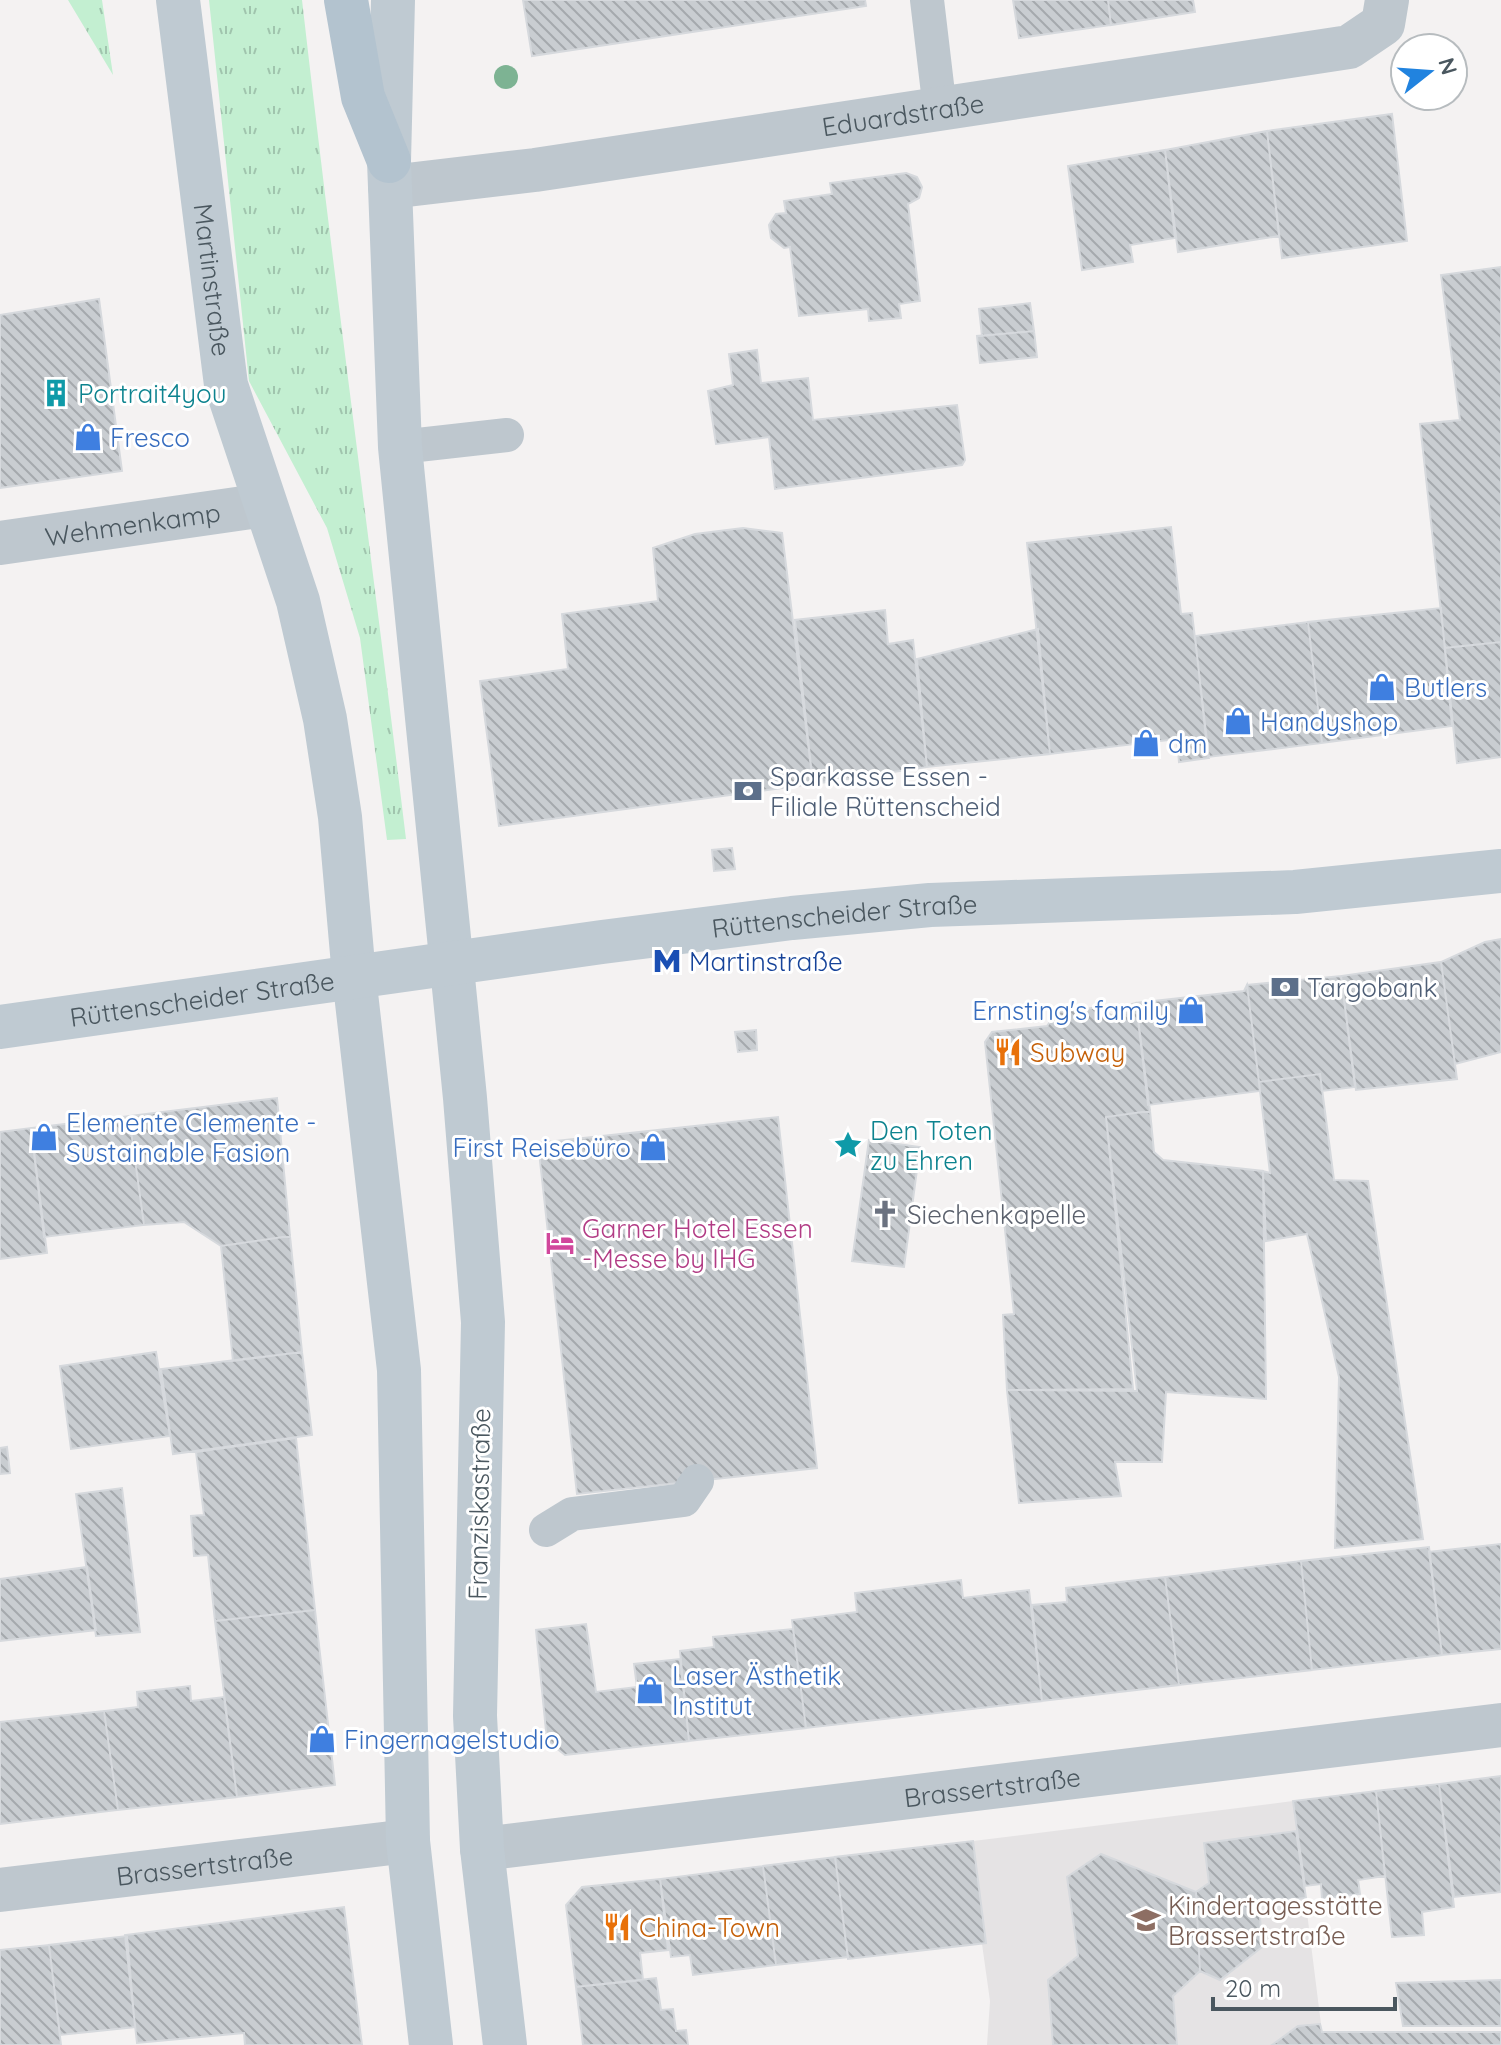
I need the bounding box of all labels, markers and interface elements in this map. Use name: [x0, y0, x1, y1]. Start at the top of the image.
north arrow: [1389, 32, 1469, 112]
text: N: [1432, 54, 1464, 78]
street label: Eduardstraße: [819, 86, 986, 143]
street label: Martinstraße: [187, 202, 239, 358]
place label: Portrait4you: [78, 377, 226, 410]
building icon: Portrait4you: [41, 378, 71, 408]
place label: Fresco: [110, 421, 190, 454]
shop icon: Fresco: [73, 422, 103, 452]
street label: Wehmenkamp: [43, 495, 222, 553]
place label: Butlers: [1404, 671, 1487, 704]
shop icon: Butlers: [1367, 672, 1397, 702]
place label: Handyshop: [1260, 705, 1398, 738]
shop icon: Handyshop: [1223, 706, 1253, 736]
place label: dm: [1168, 727, 1207, 760]
shop icon: dm: [1131, 728, 1161, 758]
place label: Sparkasse Essen - Filiale Rüttenscheid: [770, 760, 1001, 823]
bank icon: Sparkasse Essen - Filiale Rüttenscheid: [733, 776, 763, 806]
street label: Rüttenscheider Straße: [710, 887, 978, 945]
place label: Martinstraße: [689, 945, 843, 978]
metro station icon: Martinstraße: [652, 946, 682, 976]
street label: Rüttenscheider Straße: [68, 963, 336, 1033]
place label: Targobank: [1307, 971, 1437, 1004]
bank icon: Targobank: [1270, 972, 1300, 1002]
place label: Ernsting's family: [972, 994, 1169, 1027]
shop icon: Ernsting's family: [1176, 995, 1206, 1025]
place label: Subway: [1030, 1036, 1125, 1069]
restaurant icon: Subway: [993, 1037, 1023, 1067]
place label: Elemente Clemente - Sustainable Fasion: [66, 1106, 317, 1169]
place label: Den Toten zu Ehren: [870, 1114, 992, 1177]
shop icon: Elemente Clemente - Sustainable Fasion: [29, 1122, 59, 1152]
place icon: Den Toten zu Ehren: [833, 1130, 863, 1160]
place label: First Reisebüro: [452, 1131, 631, 1164]
shop icon: First Reisebüro: [638, 1132, 668, 1162]
place label: Siechenkapelle: [907, 1198, 1086, 1231]
church icon: Siechenkapelle: [870, 1199, 900, 1229]
place label: Garner Hotel Essen -Messe by IHG: [582, 1212, 813, 1275]
hotel icon: Garner Hotel Essen -Messe by IHG: [545, 1228, 575, 1258]
street label: Franziskastraße: [461, 1408, 497, 1600]
place label: Laser Ästhetik Institut: [672, 1659, 841, 1722]
shop icon: Laser Ästhetik Institut: [635, 1675, 665, 1705]
place label: Fingernagelstudio: [344, 1723, 560, 1756]
shop icon: Fingernagelstudio: [307, 1724, 337, 1754]
street label: Brassertstraße: [902, 1760, 1082, 1814]
street label: Brassertstraße: [114, 1838, 295, 1892]
place label: Kindertagesstätte Brassertstraße: [1168, 1889, 1383, 1952]
school or university icon: Kindertagesstätte Brassertstraße: [1131, 1905, 1161, 1935]
place label: China-Town: [639, 1911, 780, 1944]
restaurant icon: China-Town: [602, 1912, 632, 1942]
scale bar: [1213, 1961, 1395, 2011]
text: 20 m: [1225, 1973, 1281, 2003]

